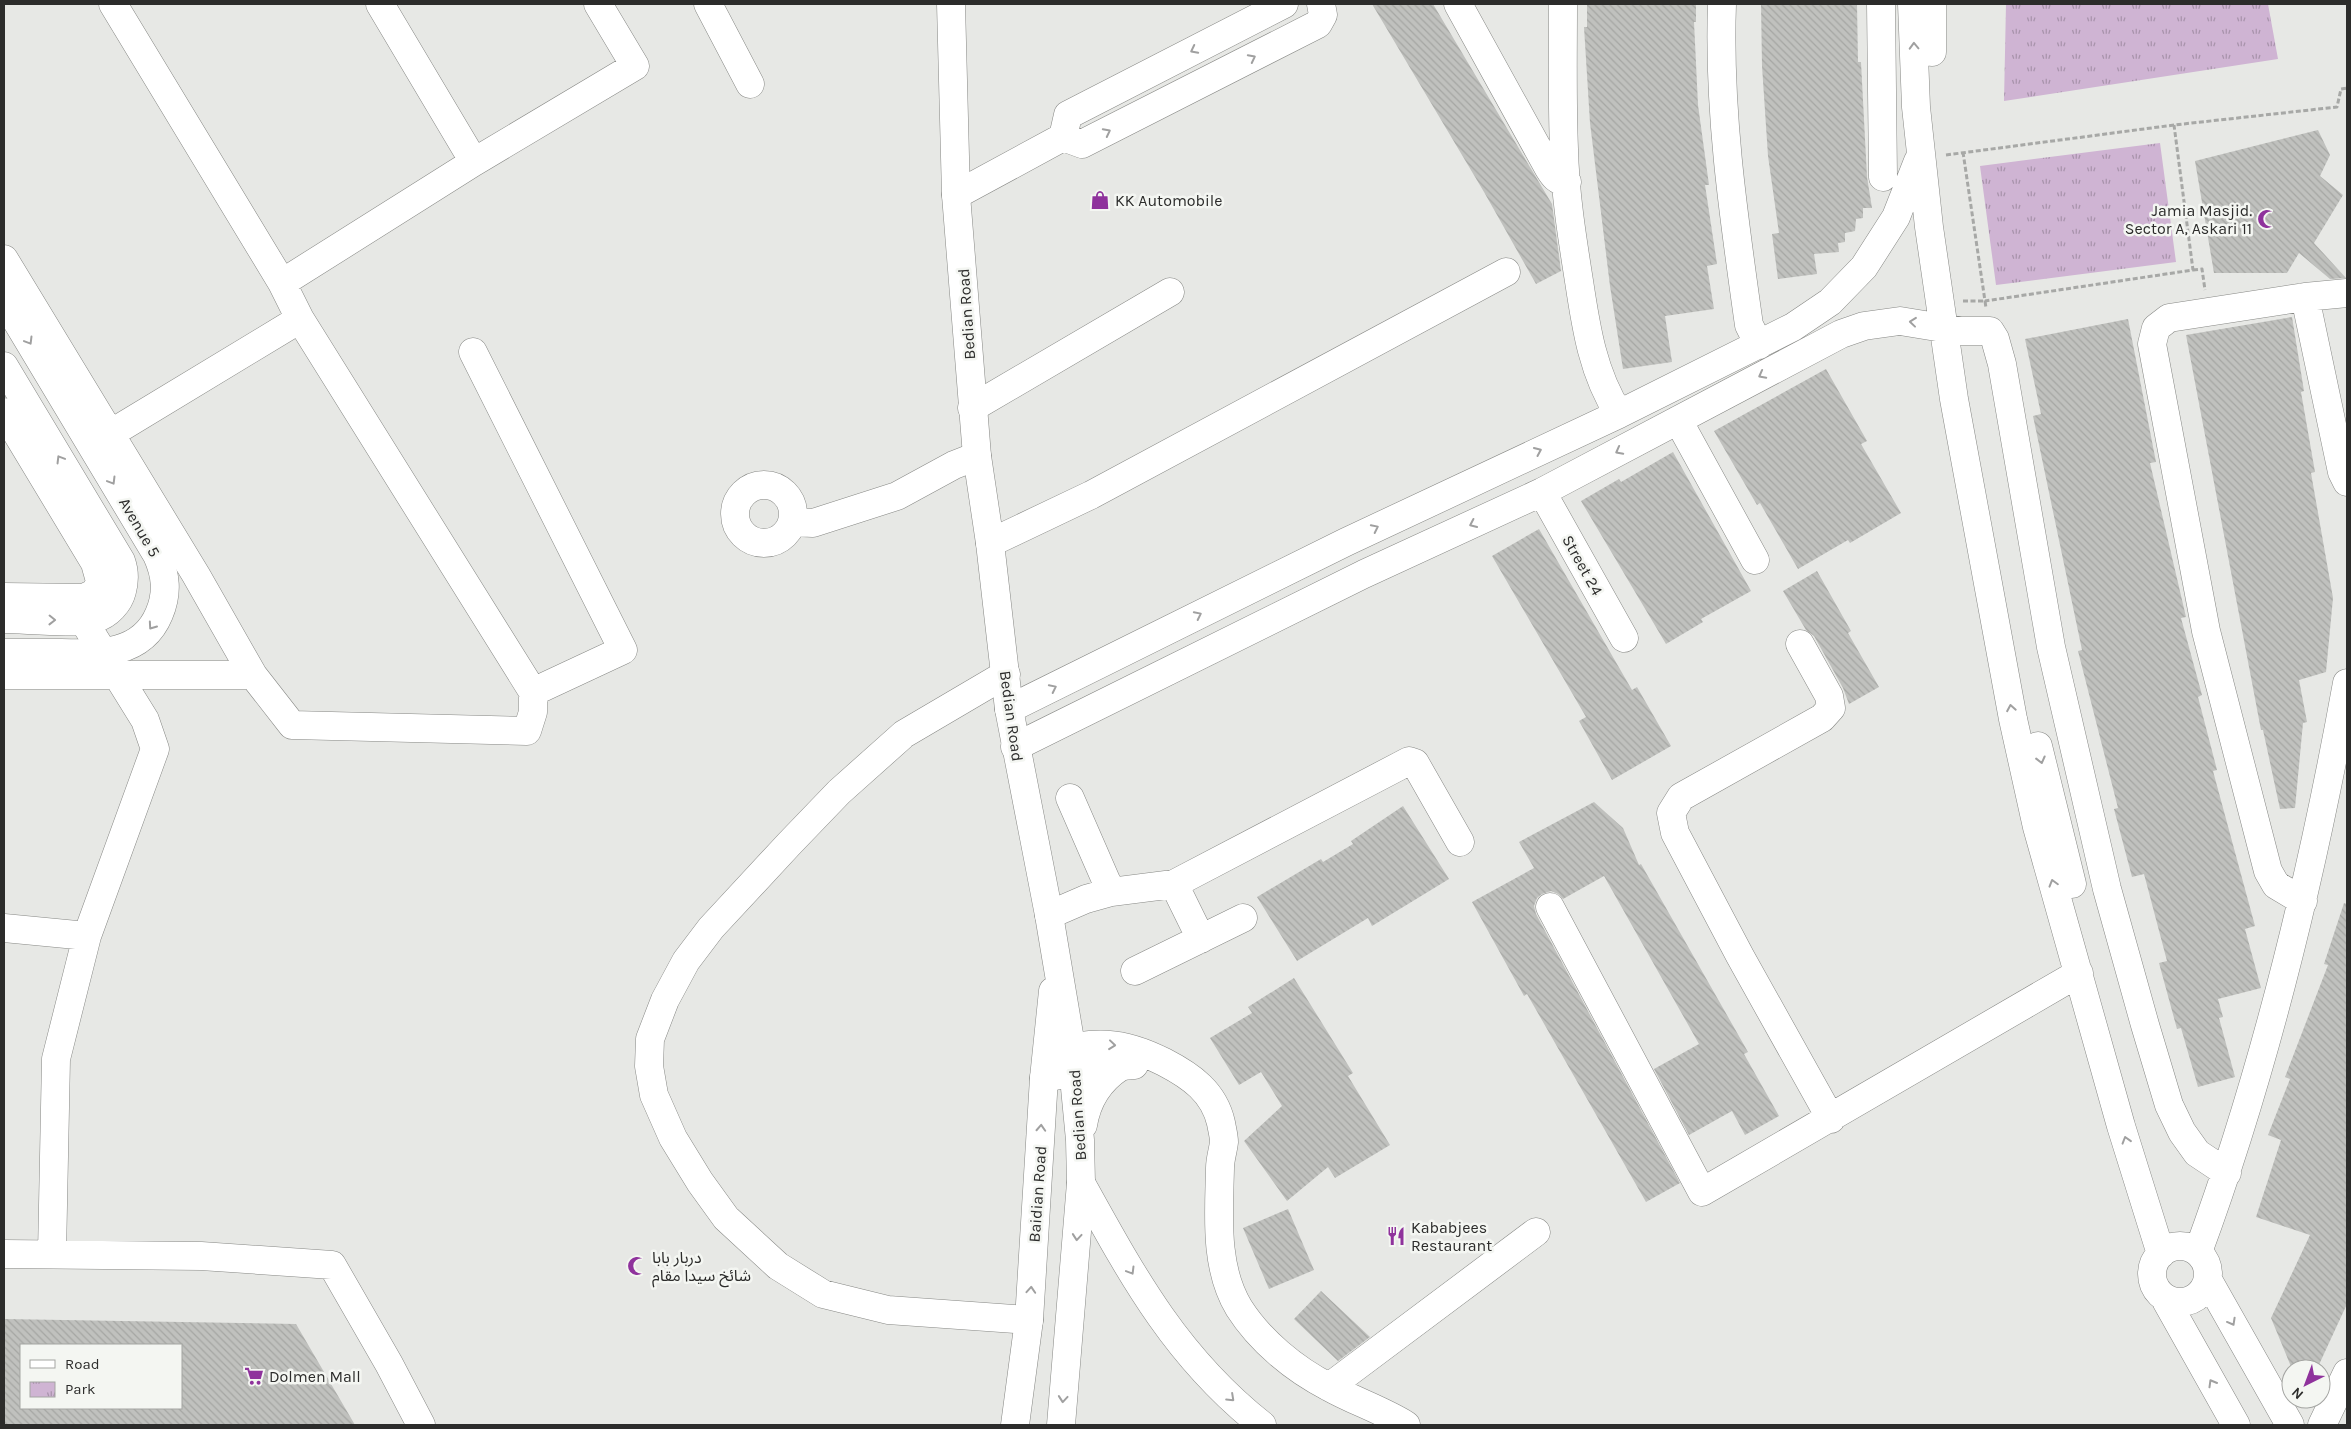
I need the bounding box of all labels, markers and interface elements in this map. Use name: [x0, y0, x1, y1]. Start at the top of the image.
one-way arrow: [1909, 42, 1919, 50]
one-way arrow: [1190, 44, 1199, 54]
one-way arrow: [1247, 54, 1256, 64]
one-way arrow: [1102, 128, 1111, 138]
shop icon: KK Automobile: [1089, 189, 1111, 211]
place label: KK Automobile: [1115, 191, 1223, 210]
place label: Jamia Masjid. Sector A, Askari 11: [2125, 201, 2252, 238]
mosque icon: Jamia Masjid. Sector A, Askari 11: [2256, 208, 2278, 230]
street label: Bedian Road: [954, 268, 979, 360]
one-way arrow: [1909, 317, 1917, 328]
one-way arrow: [22, 336, 32, 345]
one-way arrow: [1759, 369, 1768, 379]
one-way arrow: [1615, 445, 1624, 455]
one-way arrow: [1533, 446, 1542, 457]
one-way arrow: [56, 456, 66, 465]
one-way arrow: [106, 475, 116, 484]
street label: Avenue 5: [115, 494, 164, 560]
one-way arrow: [1470, 517, 1479, 527]
one-way arrow: [1370, 523, 1379, 534]
street label: Street 24: [1558, 532, 1607, 599]
one-way arrow: [1193, 611, 1202, 621]
one-way arrow: [49, 615, 57, 625]
one-way arrow: [149, 620, 158, 630]
street label: Bedian Road: [996, 669, 1027, 763]
one-way arrow: [1048, 684, 1057, 694]
one-way arrow: [2006, 704, 2016, 712]
one-way arrow: [2035, 756, 2046, 765]
one-way arrow: [2048, 879, 2059, 887]
one-way arrow: [1108, 1039, 1116, 1050]
street label: Bedian Road: [1065, 1069, 1090, 1161]
one-way arrow: [1036, 1124, 1047, 1132]
one-way arrow: [2121, 1137, 2131, 1145]
street label: Baidian Road: [1025, 1145, 1050, 1243]
place label: Kababjees Restaurant: [1411, 1218, 1492, 1255]
restaurant icon: Kababjees Restaurant: [1385, 1225, 1407, 1247]
one-way arrow: [1071, 1233, 1082, 1241]
place label: دربار بابا شائخ سیدا مقام: [652, 1248, 751, 1288]
mosque icon: دربار بابا شائخ سیدا مقام: [626, 1255, 648, 1277]
one-way arrow: [1125, 1266, 1135, 1275]
one-way arrow: [1025, 1286, 1036, 1294]
one-way arrow: [2226, 1317, 2236, 1326]
legend: [20, 1344, 182, 1409]
text: Road: [65, 1355, 100, 1373]
north arrow: [2281, 1359, 2331, 1409]
supermarket icon: Dolmen Mall: [243, 1365, 265, 1387]
place label: Dolmen Mall: [269, 1367, 361, 1386]
one-way arrow: [2209, 1379, 2219, 1388]
text: Park: [65, 1380, 95, 1398]
text: N: [2288, 1384, 2307, 1403]
one-way arrow: [1226, 1392, 1235, 1401]
one-way arrow: [1058, 1395, 1069, 1403]

